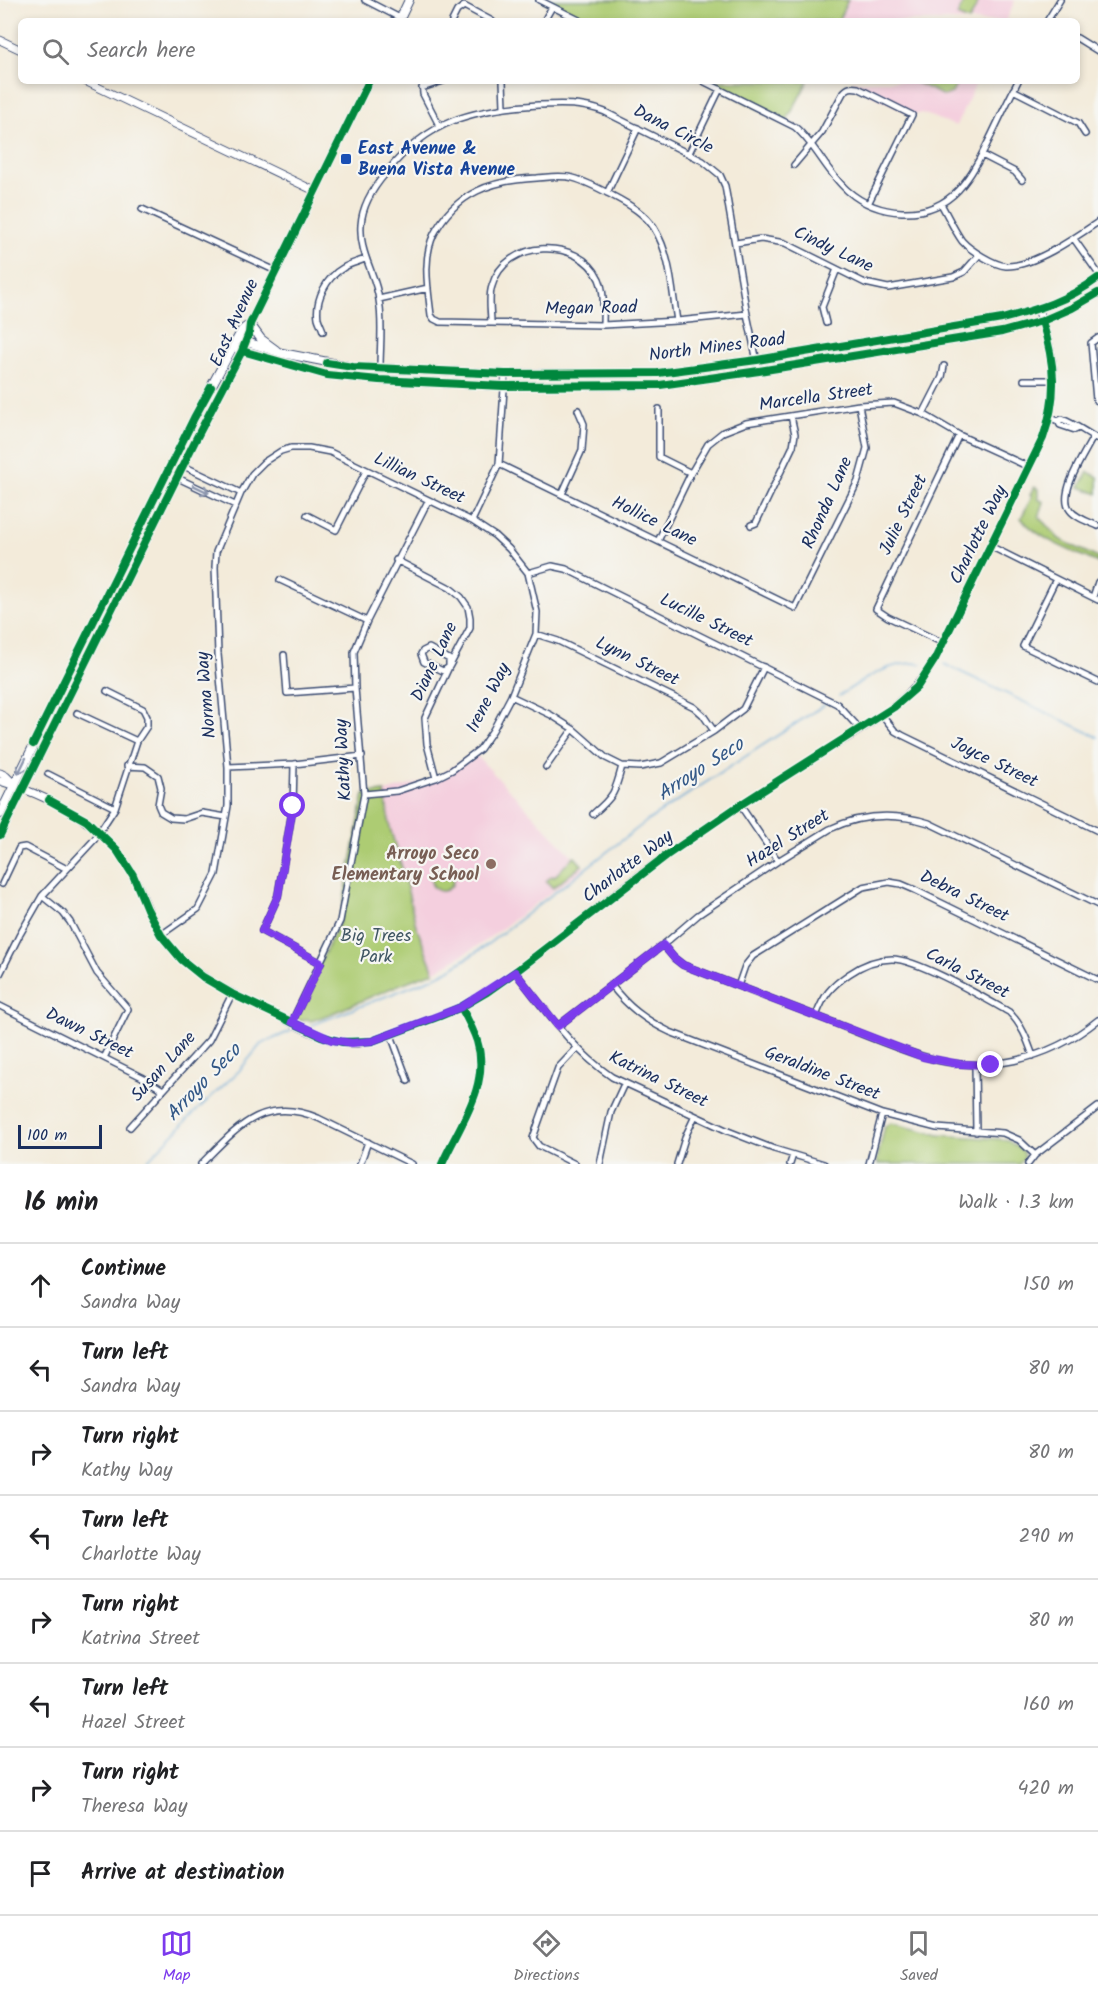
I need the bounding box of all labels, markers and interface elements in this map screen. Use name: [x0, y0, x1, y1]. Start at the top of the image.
search box: [18, 18, 1080, 84]
text: Search here: [87, 34, 195, 69]
icon: search: [39, 35, 72, 68]
street label: Dana Circle: [628, 97, 718, 163]
place label: East Avenue & Buena Vista Avenue: [358, 135, 515, 185]
marker: East Avenue & Buena Vista Avenue: [339, 152, 353, 166]
street label: Cindy Lane: [788, 219, 878, 281]
street label: East Avenue: [203, 274, 267, 372]
street label: Megan Road: [545, 294, 638, 324]
street label: North Mines Road: [647, 325, 788, 371]
street label: Marcella Street: [757, 376, 876, 420]
street label: Lillian Street: [368, 445, 471, 513]
street label: Rhonda Lane: [795, 452, 861, 554]
street label: Julie Street: [872, 469, 936, 560]
street label: Charlotte Way: [942, 480, 1016, 590]
one-way arrow: [192, 483, 210, 495]
street label: Hollice Lane: [606, 489, 702, 555]
street label: Lucille Street: [654, 586, 758, 657]
street label: Diane Lane: [404, 617, 466, 707]
street label: Lynn Street: [590, 629, 685, 695]
street label: Norma Way: [189, 650, 225, 740]
street label: Irene Way: [459, 657, 519, 738]
street label: Kathy Way: [327, 718, 361, 802]
water label: Arroyo Seco: [651, 729, 753, 810]
street label: Joyce Street: [945, 729, 1044, 797]
one-way arrow: [16, 757, 28, 775]
route start: [279, 792, 305, 818]
street label: Hazel Street: [741, 801, 836, 876]
street label: Charlotte Way: [576, 823, 680, 911]
place label: Arroyo Seco Elementary School: [332, 840, 479, 890]
marker: Arroyo Seco Elementary School: [484, 857, 498, 871]
street label: Debra Street: [914, 863, 1015, 932]
park label: Big Trees Park: [341, 922, 412, 972]
street label: Carla Street: [920, 940, 1015, 1008]
street label: Dawn Street: [40, 1000, 139, 1068]
street label: Susan Lane: [124, 1025, 204, 1109]
water label: Arroyo Seco: [158, 1035, 251, 1130]
street label: Geraldine Street: [760, 1039, 885, 1110]
street label: Katrina Street: [603, 1043, 713, 1117]
route end: [977, 1051, 1003, 1077]
scale bar: [18, 1122, 102, 1150]
text: 100 m: [27, 1123, 67, 1148]
text: 16 min: [24, 1182, 98, 1224]
text: Walk · 1.3 km: [958, 1187, 1074, 1219]
text: Continue: [81, 1252, 166, 1287]
icon: ahead: [24, 1269, 57, 1302]
text: 150 m: [1023, 1269, 1074, 1301]
text: Sandra Way: [81, 1287, 180, 1319]
text: Turn left: [81, 1336, 168, 1371]
icon: left: [24, 1353, 57, 1386]
text: 80 m: [1028, 1353, 1074, 1385]
text: Sandra Way: [81, 1371, 180, 1403]
text: Turn right: [81, 1420, 179, 1455]
icon: right: [24, 1437, 57, 1470]
text: 80 m: [1028, 1437, 1074, 1469]
text: Kathy Way: [81, 1455, 172, 1487]
text: Turn left: [81, 1504, 168, 1539]
icon: left: [24, 1521, 57, 1554]
text: 290 m: [1019, 1521, 1074, 1553]
text: Charlotte Way: [81, 1539, 201, 1571]
text: Turn right: [81, 1588, 179, 1623]
icon: right: [24, 1605, 57, 1638]
text: 80 m: [1028, 1605, 1074, 1637]
text: Katrina Street: [81, 1623, 200, 1655]
text: Turn left: [81, 1672, 168, 1707]
icon: left: [24, 1689, 57, 1722]
text: 160 m: [1023, 1689, 1074, 1721]
text: Hazel Street: [81, 1707, 185, 1739]
text: Turn right: [81, 1756, 179, 1791]
icon: right: [24, 1773, 57, 1806]
text: 420 m: [1017, 1773, 1074, 1805]
text: Theresa Way: [81, 1791, 187, 1823]
text: Arrive at destination: [81, 1856, 284, 1891]
icon: arrive: [24, 1857, 57, 1890]
tab: Map: [160, 1927, 193, 1988]
tab: Directions: [513, 1927, 580, 1988]
tab: Saved: [900, 1927, 938, 1988]

